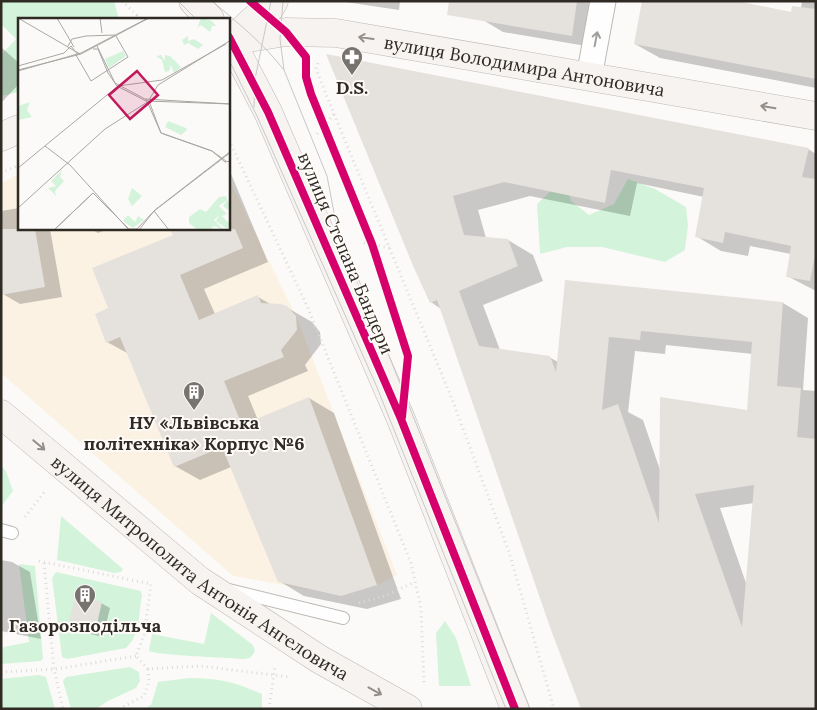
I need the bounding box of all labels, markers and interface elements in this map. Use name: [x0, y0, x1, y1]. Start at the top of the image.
inset map: [18, 18, 230, 230]
street label: вулиця Володимира Антоновича: [382, 30, 667, 101]
one-way arrow: [592, 31, 601, 47]
one-way arrow: [359, 32, 375, 42]
pharmacy icon: D.S.: [340, 45, 364, 76]
place label: D.S.: [336, 76, 368, 99]
one-way arrow: [760, 102, 776, 112]
street label: вулиця Степана Бандери: [293, 148, 399, 358]
building icon: НУ «Львівська політехніка» Корпус №6: [182, 380, 206, 411]
place label: НУ «Львівська політехніка» Корпус №6: [84, 411, 304, 455]
one-way arrow: [32, 440, 45, 451]
street label: вулиця Митрополита Антонія Ангеловича: [47, 450, 353, 685]
building icon: Газорозподільча: [73, 583, 97, 614]
place label: Газорозподільча: [9, 614, 162, 637]
one-way arrow: [367, 686, 382, 696]

